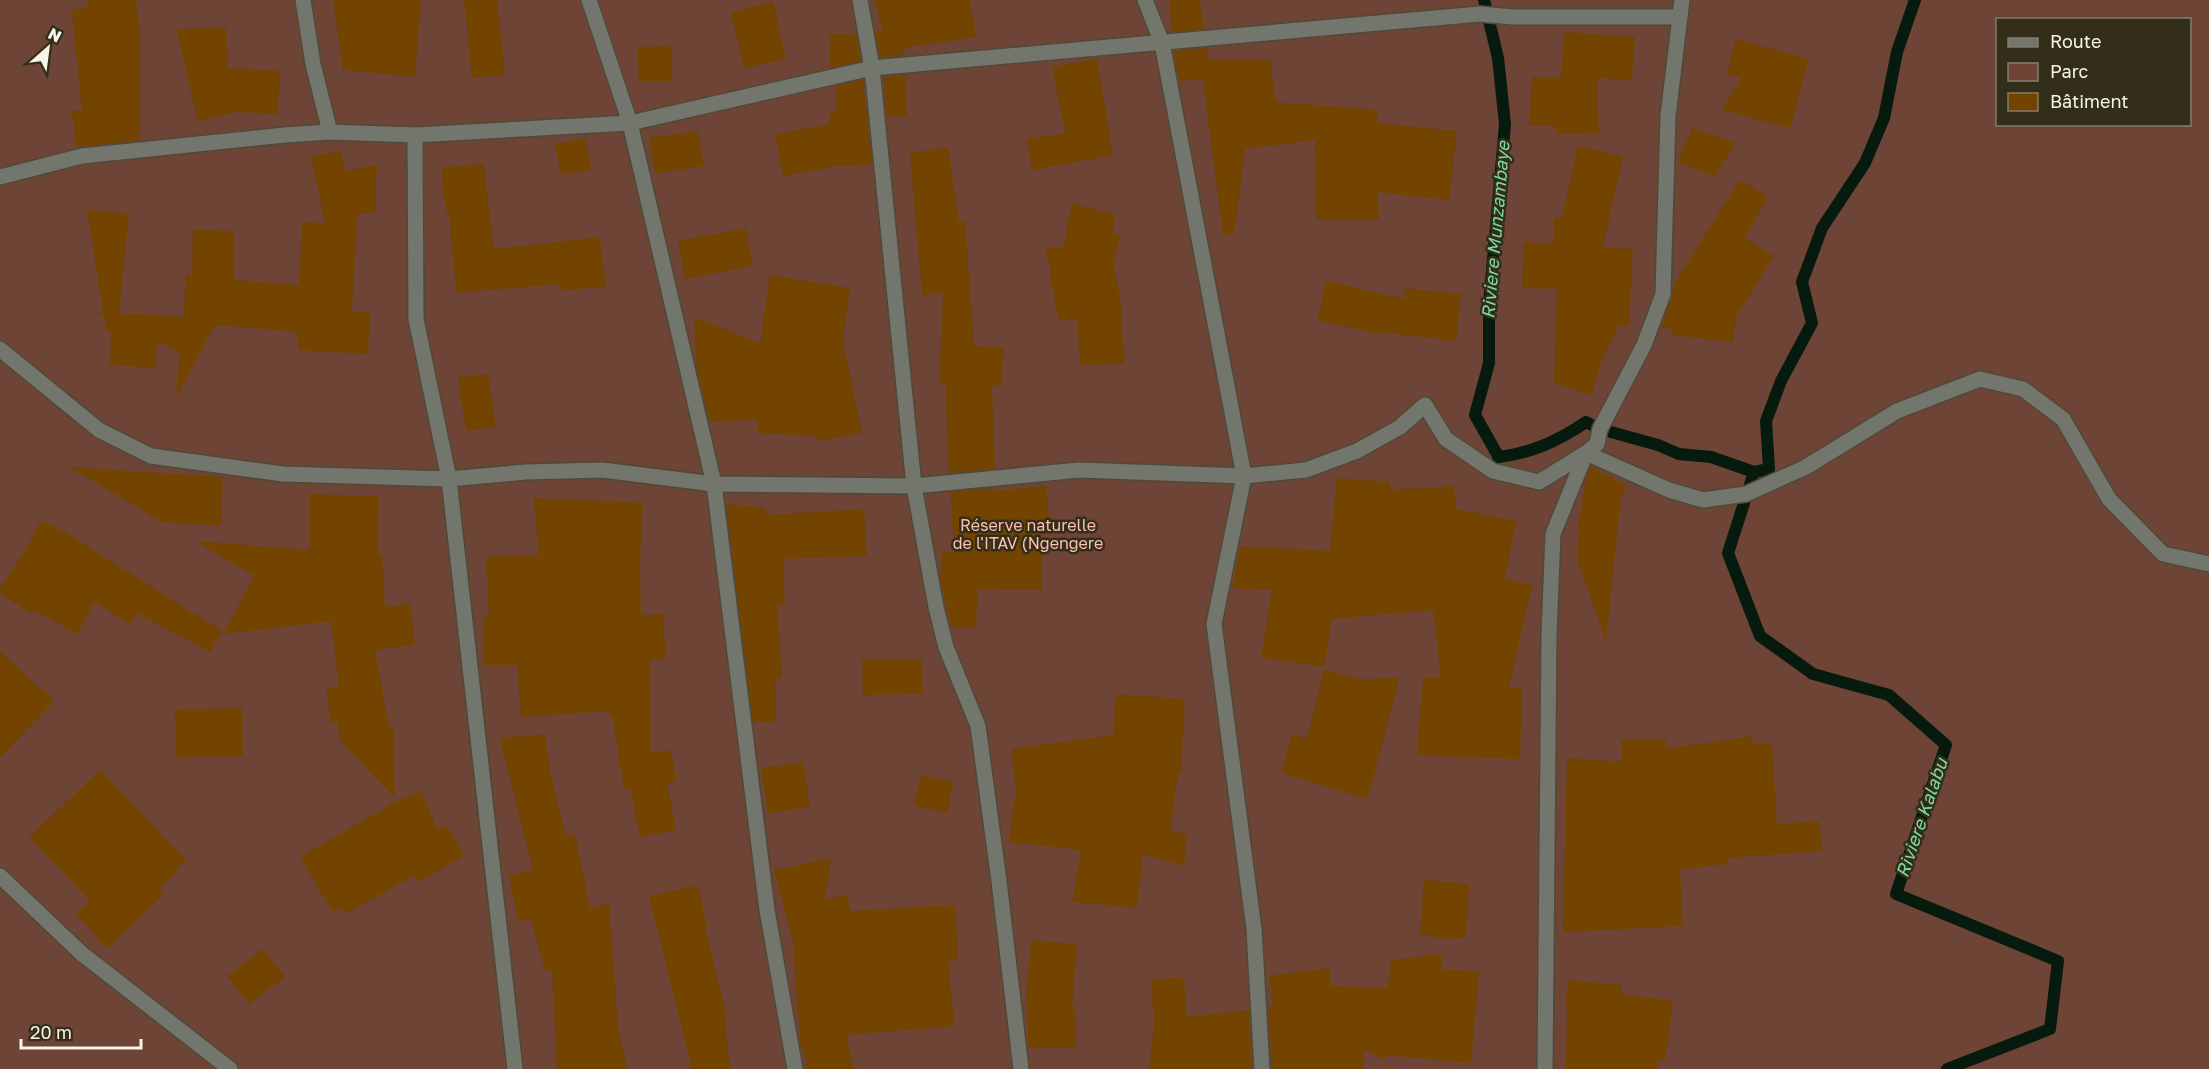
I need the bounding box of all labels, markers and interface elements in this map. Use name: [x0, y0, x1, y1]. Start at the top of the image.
north arrow: [18, 18, 78, 78]
legend: [1996, 18, 2191, 126]
text: N: [45, 23, 65, 46]
text: Route: [2050, 30, 2101, 52]
text: Parc: [2050, 60, 2089, 82]
text: Bâtiment: [2050, 90, 2129, 112]
water label: Riviere Munzambaye: [1476, 139, 1514, 320]
park label: Réserve naturelle de l'ITAV (Ngengere: [953, 515, 1103, 553]
water label: Riviere Kalabu: [1890, 754, 1952, 880]
scale bar: [21, 1012, 141, 1050]
text: 20 m: [30, 1021, 72, 1043]

